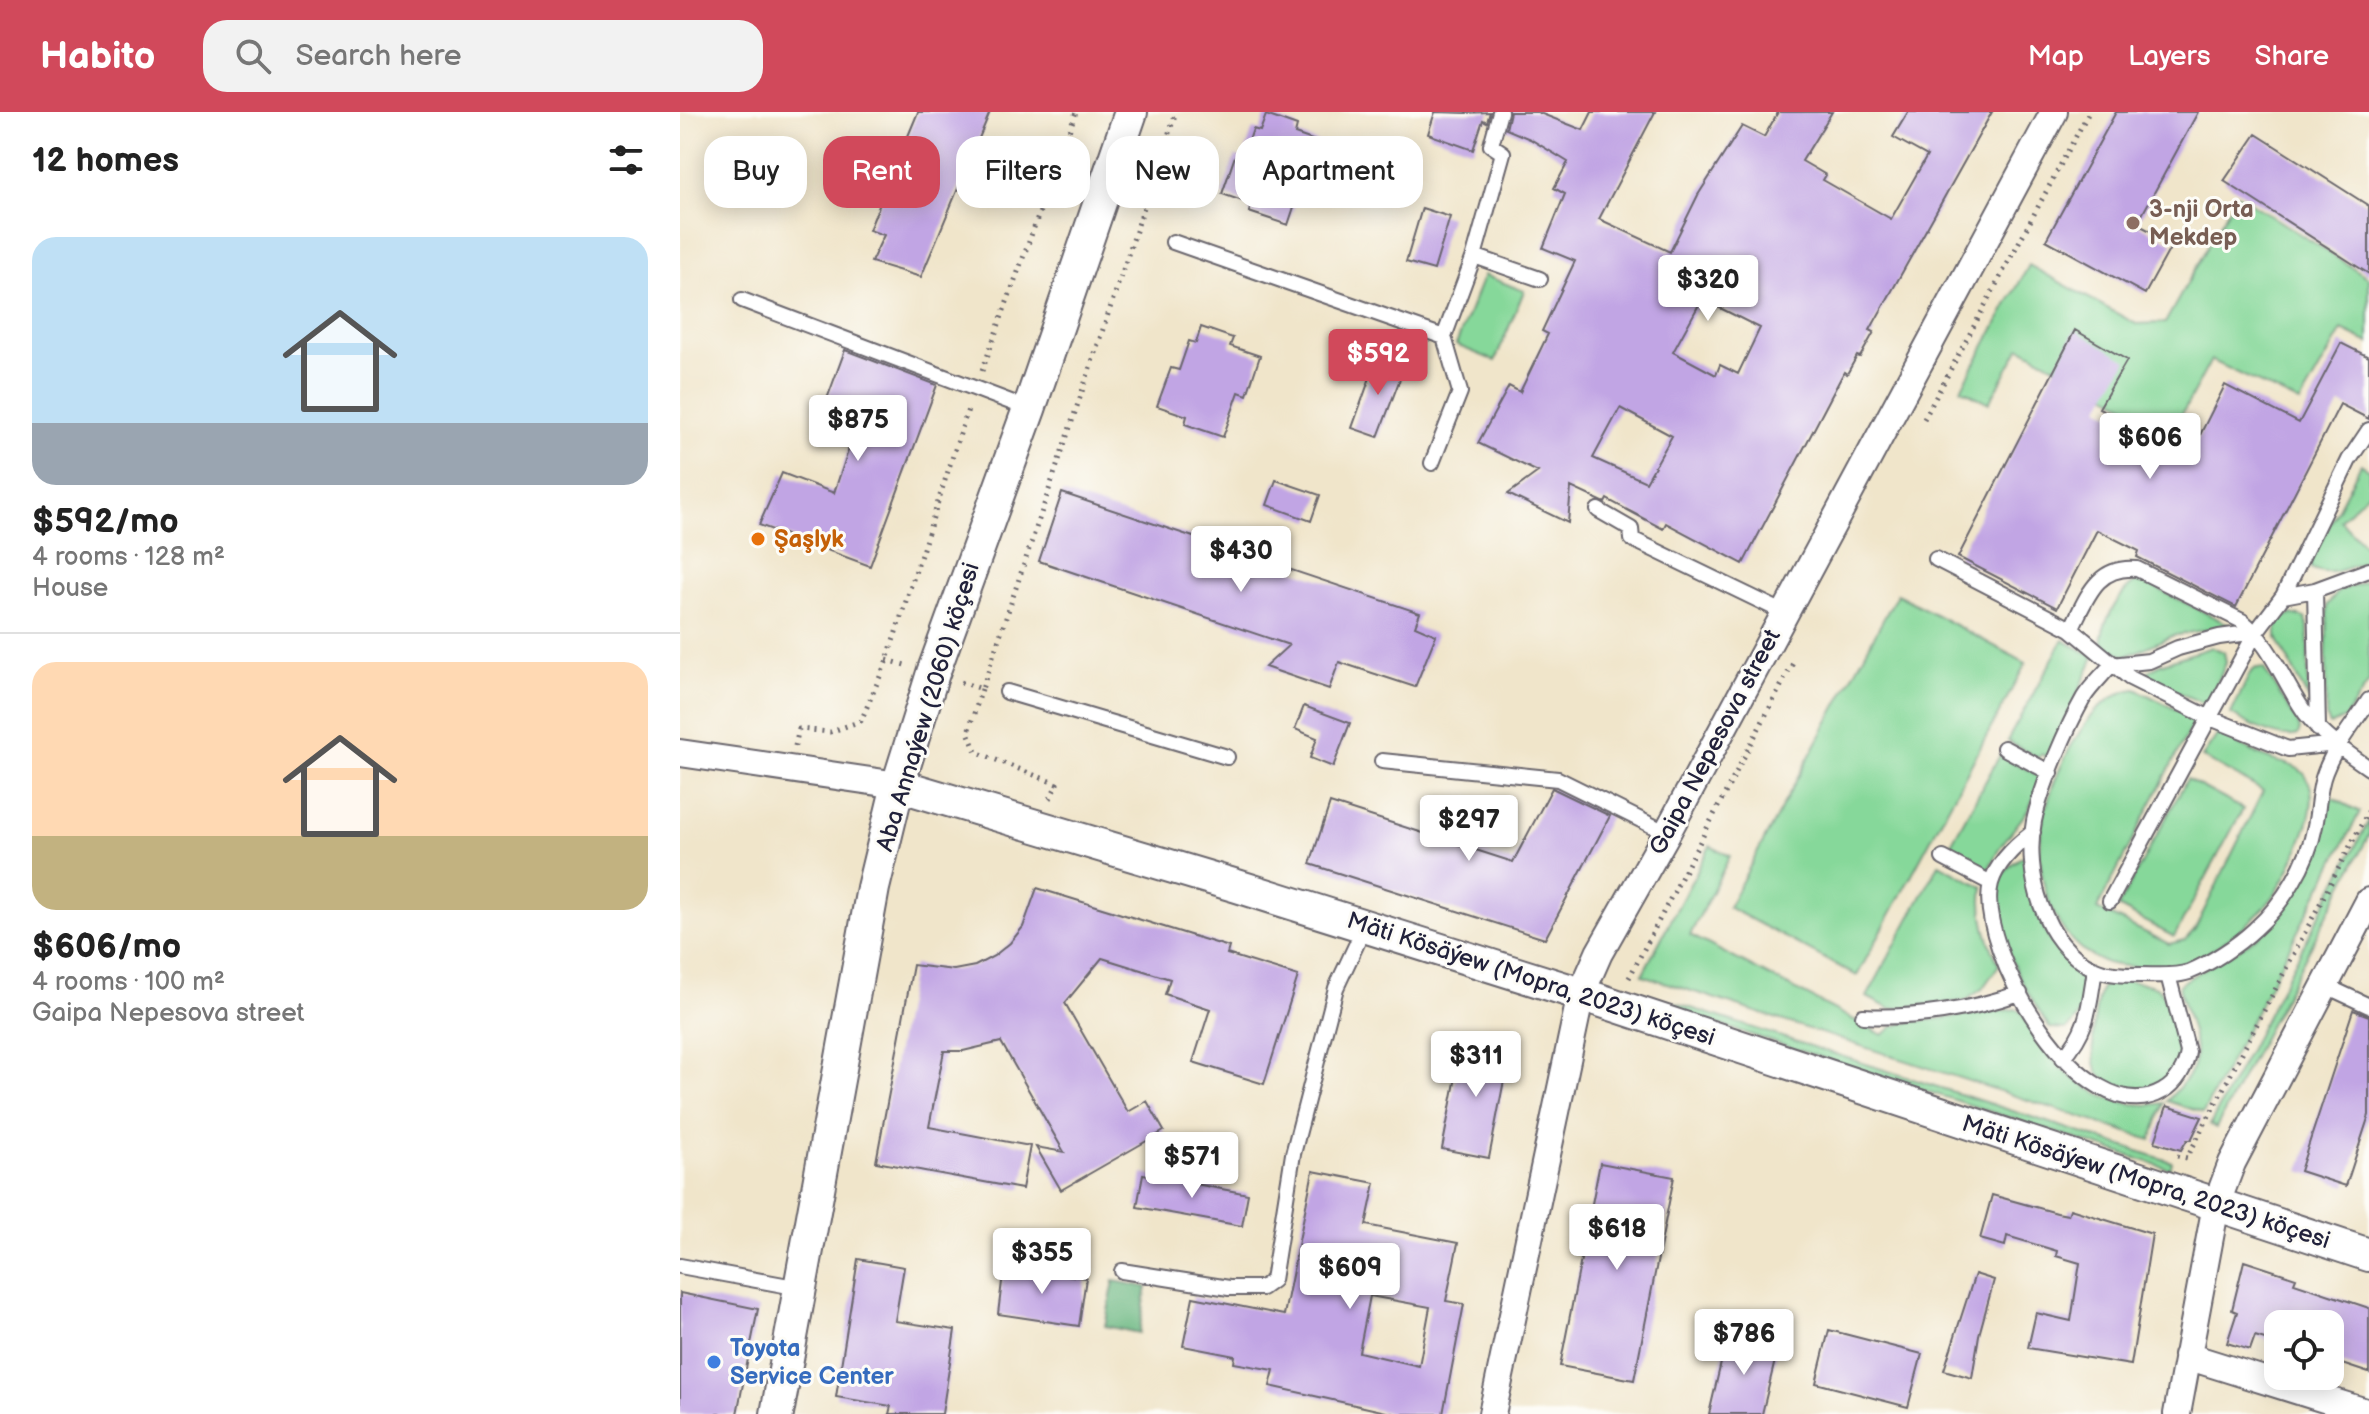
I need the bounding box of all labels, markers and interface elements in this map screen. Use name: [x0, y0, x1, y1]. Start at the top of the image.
search box: [203, 20, 763, 92]
text: Habito: [40, 34, 155, 79]
icon: search: [231, 34, 275, 78]
text: Search here: [295, 38, 462, 74]
text: Map: [2028, 40, 2084, 73]
text: Layers: [2128, 40, 2211, 73]
text: Share: [2255, 40, 2329, 73]
chip: Buy: [704, 136, 807, 208]
chip: Rent: [823, 136, 940, 208]
chip: Filters: [956, 136, 1090, 208]
chip: New: [1106, 136, 1219, 208]
chip: Apartment: [1235, 136, 1423, 208]
icon: filters: [604, 138, 648, 182]
text: 12 homes: [32, 140, 179, 181]
place label: 3-nji Orta Mekdep: [2149, 195, 2254, 252]
marker: 3-nji Orta Mekdep: [2124, 214, 2142, 232]
pin: $320: [1661, 255, 1755, 323]
text: $320: [1676, 265, 1740, 296]
icon: home: [268, 289, 412, 433]
pin: $592: [1331, 329, 1425, 397]
text: $592: [1347, 339, 1409, 370]
pin: $875: [811, 395, 905, 463]
text: $875: [827, 405, 889, 436]
pin: $606: [2103, 413, 2197, 481]
text: $606: [2118, 423, 2182, 454]
text: $592/mo: [32, 501, 179, 542]
place label: Şaşlyk: [774, 525, 844, 554]
pin: $430: [1194, 526, 1288, 594]
marker: Şaşlyk: [749, 530, 767, 548]
text: $430: [1209, 536, 1273, 567]
text: 4 rooms · 128 m²: [32, 542, 225, 573]
street label: Aba Annaýew (2060) köçesi: [870, 559, 986, 855]
text: House: [32, 573, 108, 604]
street label: Gaipa Nepesova street: [1643, 624, 1787, 860]
icon: home: [268, 714, 412, 858]
pin: $297: [1422, 795, 1516, 863]
text: $297: [1438, 805, 1500, 836]
street label: Mäti Kösäýew (Mopra, 2023) köçesi: [1343, 906, 1719, 1052]
text: $606/mo: [32, 926, 181, 967]
text: 4 rooms · 100 m²: [32, 967, 225, 998]
text: Gaipa Nepesova street: [32, 998, 305, 1029]
pin: $311: [1429, 1031, 1523, 1099]
text: $311: [1449, 1041, 1503, 1072]
street label: Mäti Kösäýew (Mopra, 2023) köçesi: [1958, 1109, 2334, 1255]
pin: $571: [1145, 1132, 1239, 1200]
text: $571: [1163, 1142, 1221, 1173]
pin: $618: [1570, 1204, 1664, 1272]
text: $618: [1587, 1214, 1647, 1245]
pin: $355: [995, 1228, 1089, 1296]
text: $355: [1011, 1238, 1073, 1269]
pin: $609: [1303, 1243, 1397, 1311]
text: $609: [1318, 1253, 1382, 1284]
pin: $786: [1697, 1309, 1791, 1377]
map controls: [2264, 1310, 2344, 1390]
button: locate: [2264, 1310, 2344, 1390]
text: $786: [1713, 1319, 1775, 1350]
place label: Toyota Service Center: [730, 1334, 894, 1391]
marker: Toyota Service Center: [705, 1353, 723, 1371]

